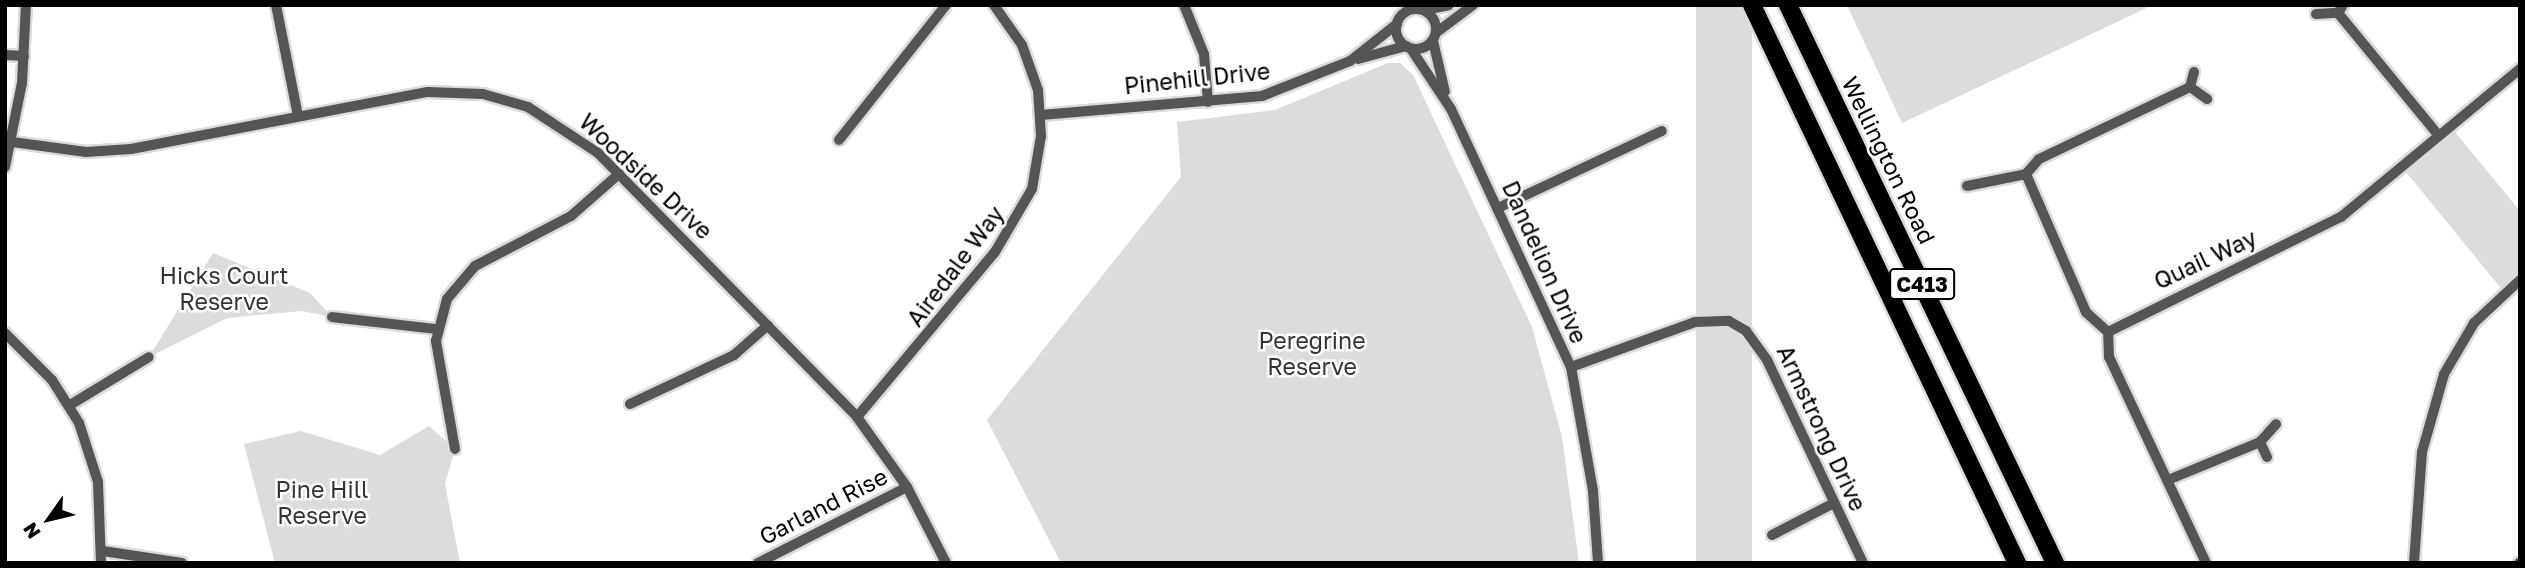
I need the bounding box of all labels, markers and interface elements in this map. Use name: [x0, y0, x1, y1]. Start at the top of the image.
street label: Pinehill Drive: [1123, 57, 1271, 99]
street label: Wellington Road: [1837, 72, 1941, 248]
street label: Woodside Drive: [574, 107, 718, 245]
street label: Dandelion Drive: [1497, 176, 1593, 348]
street label: Airedale Way: [901, 200, 1009, 332]
street label: Quail Way: [2149, 223, 2261, 295]
park label: Hicks Court Reserve: [159, 261, 289, 315]
road number: C413: [1889, 266, 1955, 302]
park label: Peregrine Reserve: [1258, 326, 1366, 380]
street label: Armstrong Drive: [1772, 341, 1872, 515]
street label: Garland Rise: [754, 462, 892, 550]
park label: Pine Hill Reserve: [276, 475, 368, 529]
north arrow: [14, 484, 84, 554]
text: N: [18, 519, 45, 543]

